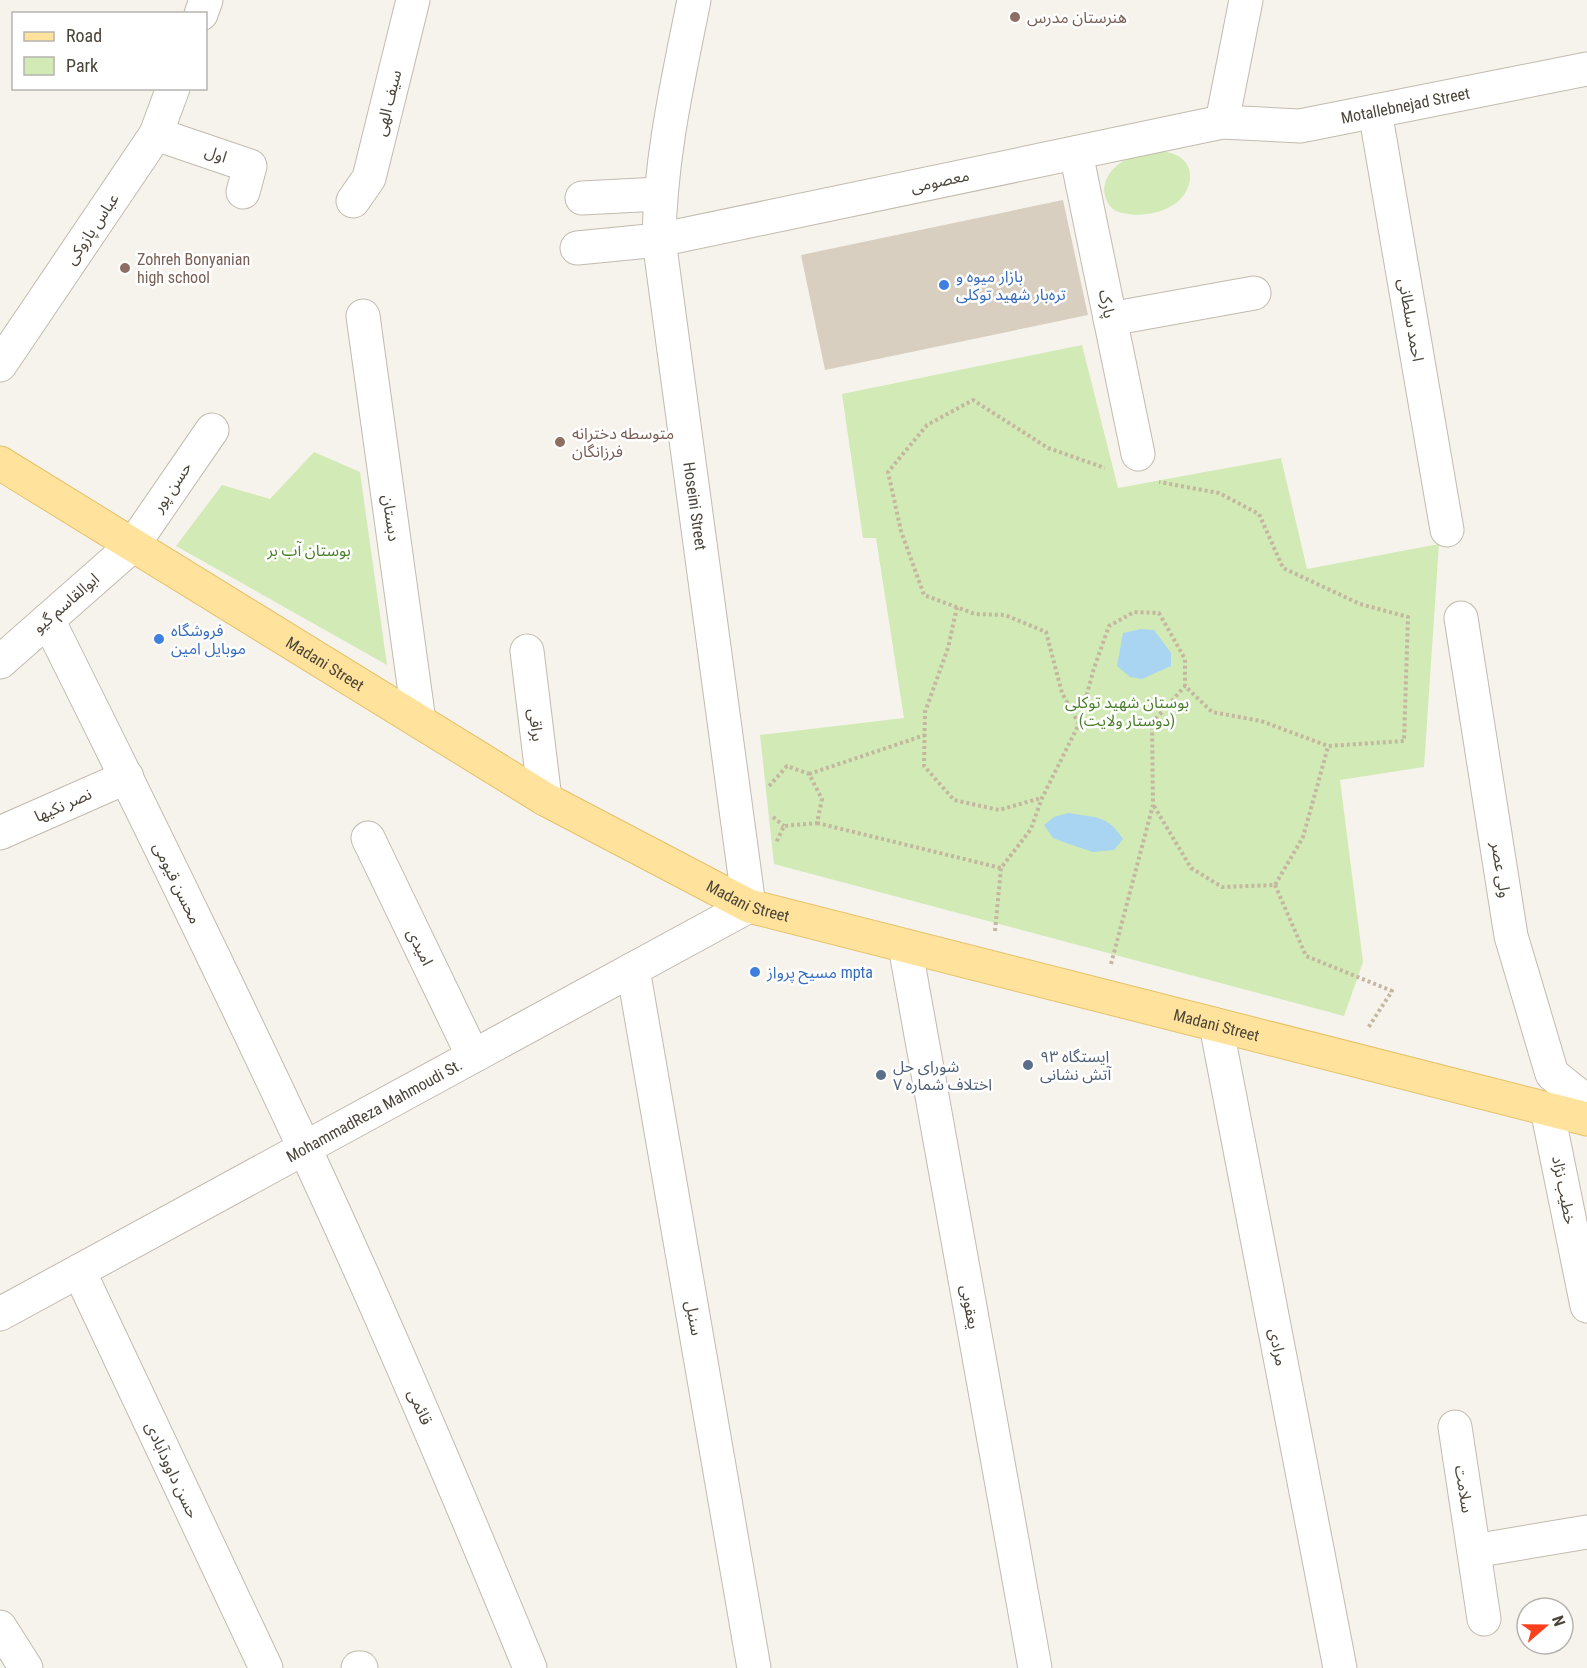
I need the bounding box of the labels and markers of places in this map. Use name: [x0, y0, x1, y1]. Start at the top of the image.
place label: هنرستان مدرس: [1027, 8, 1127, 27]
marker: هنرستان مدرس: [1008, 10, 1022, 24]
place label: Zohreh Bonyanian high school: [137, 250, 250, 287]
marker: Zohreh Bonyanian high school: [118, 261, 132, 275]
place label: بازار میوه و تره‌بار شهید توکلی: [956, 267, 1066, 304]
marker: بازار میوه و تره‌بار شهید توکلی: [937, 278, 951, 292]
place label: متوسطه دخترانه فرزانگان: [572, 424, 674, 461]
marker: متوسطه دخترانه فرزانگان: [553, 435, 567, 449]
place label: فروشگاه موبایل امین: [171, 621, 246, 658]
marker: فروشگاه موبایل امین: [152, 632, 166, 646]
place label: مسیح پرواز mpta: [766, 963, 873, 985]
marker: مسیح پرواز mpta: [748, 965, 762, 979]
place label: ایستگاه ۹۳ آتش نشانی: [1040, 1047, 1112, 1084]
place label: شورای حل اختلاف شماره ۷: [893, 1057, 992, 1094]
marker: ایستگاه ۹۳ آتش نشانی: [1021, 1058, 1035, 1072]
marker: شورای حل اختلاف شماره ۷: [874, 1068, 888, 1082]

